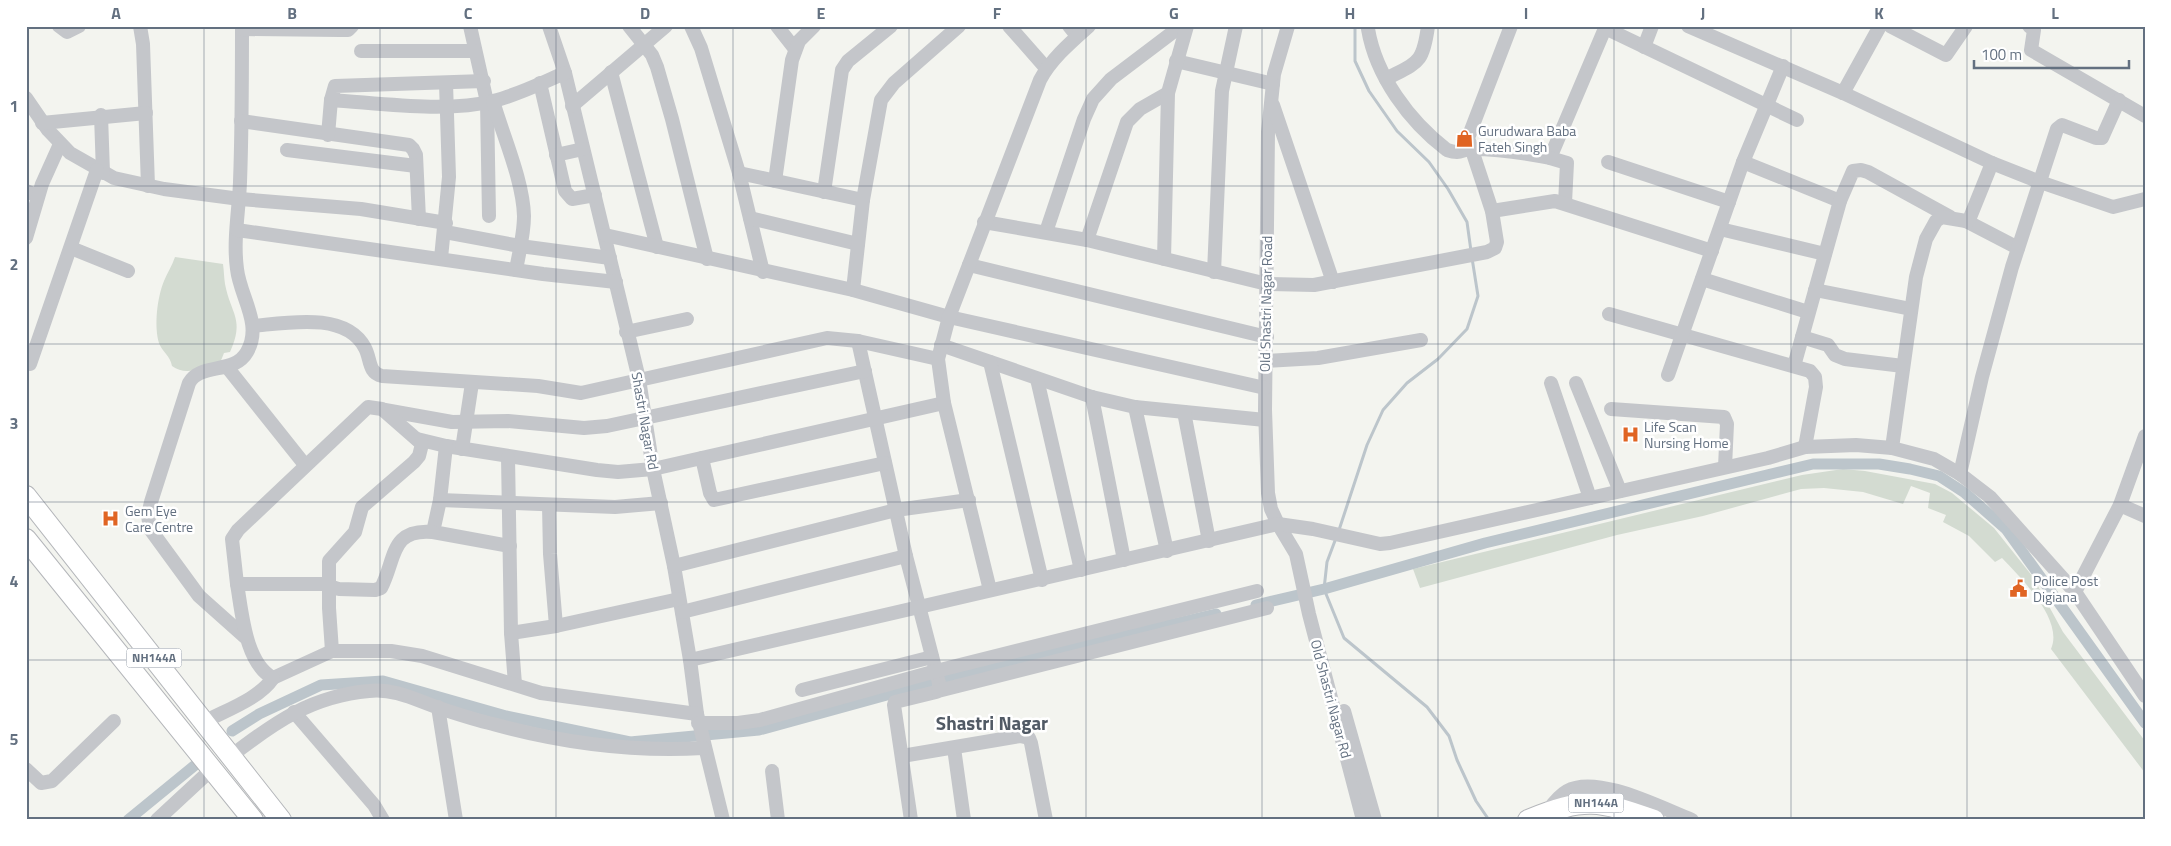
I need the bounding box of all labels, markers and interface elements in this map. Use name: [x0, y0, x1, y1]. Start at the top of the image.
text: A: [111, 1, 121, 25]
text: B: [287, 1, 297, 25]
text: C: [464, 1, 473, 25]
text: D: [640, 1, 650, 25]
text: E: [817, 1, 826, 25]
text: F: [993, 1, 1002, 25]
text: G: [1169, 1, 1179, 25]
text: H: [1345, 1, 1355, 25]
text: I: [1524, 1, 1528, 25]
text: J: [1701, 1, 1705, 25]
text: K: [1874, 1, 1884, 25]
text: L: [2051, 1, 2059, 25]
scale bar: [1974, 38, 2128, 70]
text: 100 m: [1981, 43, 2022, 66]
text: 1: [10, 94, 18, 118]
place label: Gurudwara Baba Fateh Singh: [1478, 120, 1576, 157]
shop icon: Gurudwara Baba Fateh Singh: [1454, 129, 1474, 149]
street label: Old Shastri Nagar Road: [1254, 236, 1277, 372]
text: 2: [10, 252, 18, 276]
street label: Shastri Nagar Rd: [627, 370, 664, 472]
text: 3: [10, 411, 18, 435]
place label: Life Scan Nursing Home: [1644, 416, 1729, 453]
hospital icon: Life Scan Nursing Home: [1620, 425, 1640, 445]
place label: Gem Eye Care Centre: [125, 500, 193, 537]
hospital icon: Gem Eye Care Centre: [101, 509, 121, 529]
text: 4: [10, 569, 19, 593]
place label: Police Post Digiana: [2033, 570, 2098, 607]
public building icon: Police Post Digiana: [2009, 579, 2029, 599]
street label: Old Shastri Nagar Rd: [1306, 637, 1357, 761]
road number: NH144A: [126, 648, 182, 668]
district label: Shastri Nagar: [936, 708, 1048, 737]
text: 5: [10, 727, 19, 751]
road number: NH144A: [1568, 794, 1624, 812]

